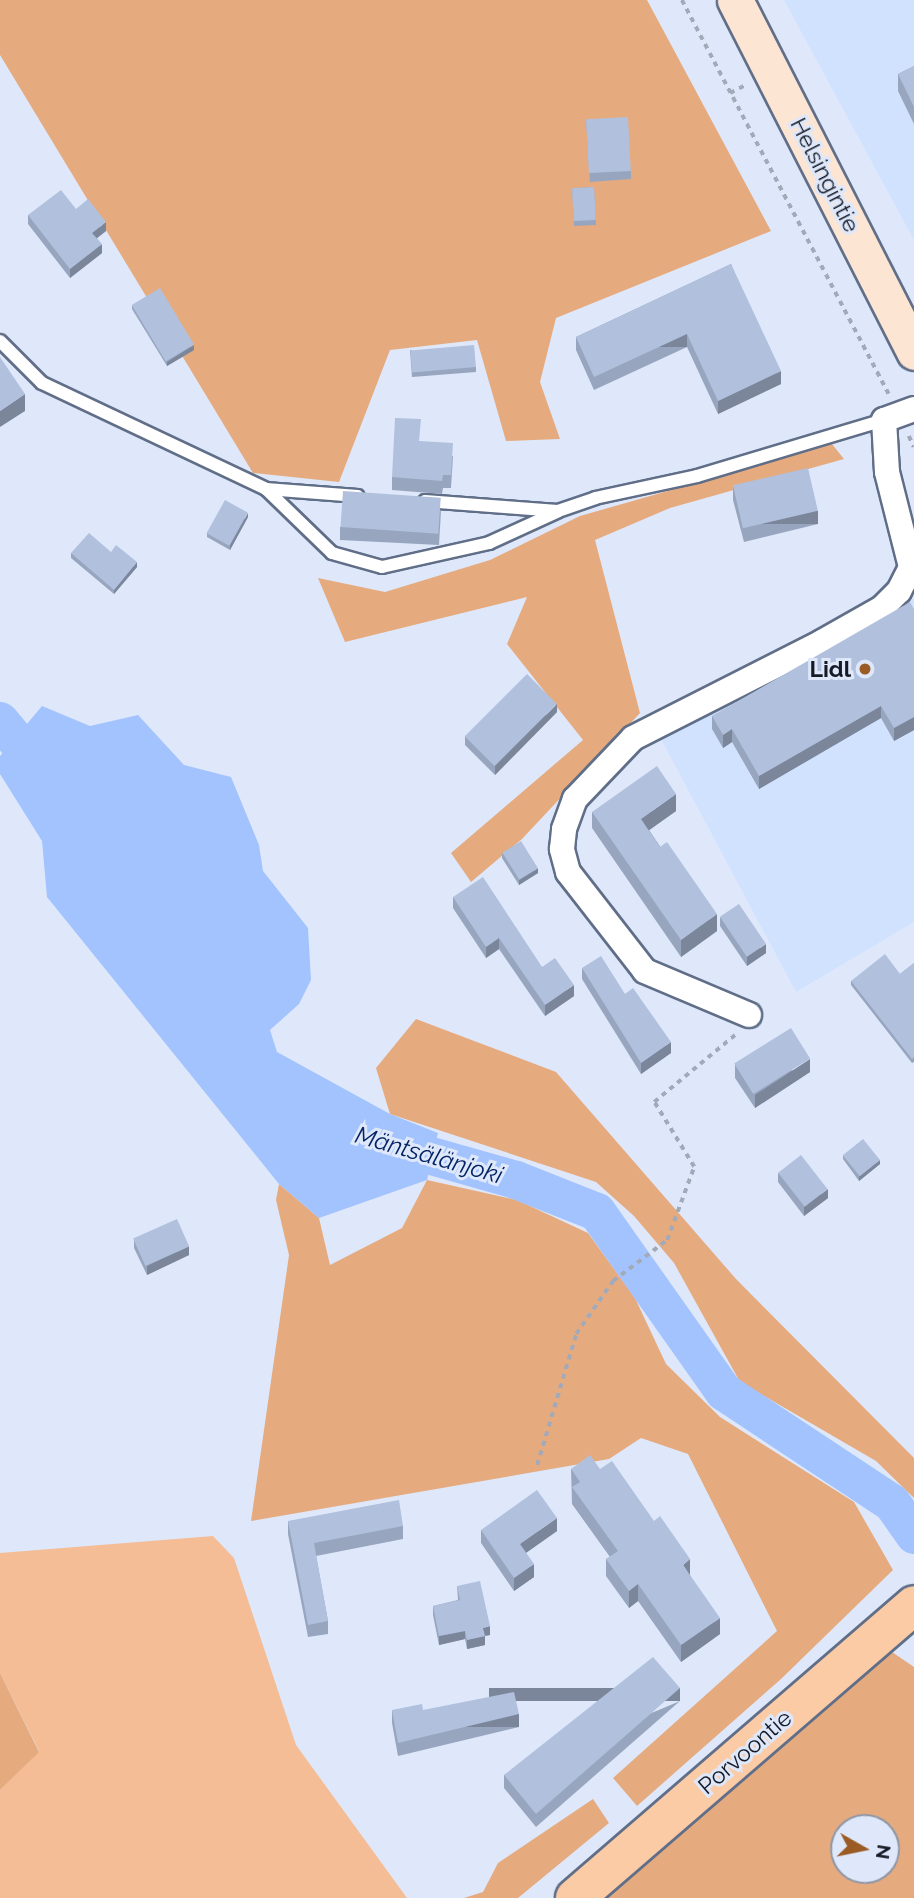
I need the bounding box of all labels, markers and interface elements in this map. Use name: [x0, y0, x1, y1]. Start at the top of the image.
street label: Helsingintie: [784, 113, 866, 237]
place label: Lidl: [810, 655, 851, 683]
marker: Lidl: [857, 661, 873, 677]
water label: Mäntsälänjoki: [352, 1120, 506, 1190]
street label: Porvoontie: [693, 1704, 797, 1800]
north arrow: [830, 1814, 900, 1884]
text: N: [872, 1843, 896, 1861]

